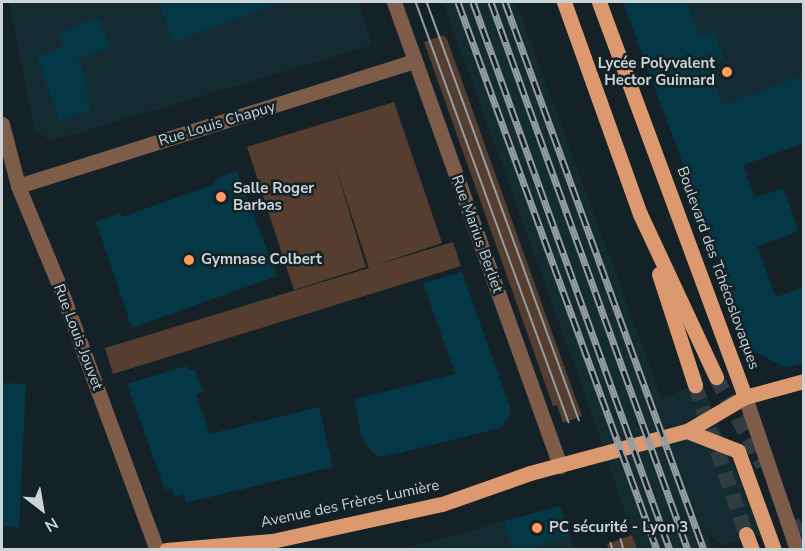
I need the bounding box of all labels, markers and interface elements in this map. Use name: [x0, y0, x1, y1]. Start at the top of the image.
place label: Lycée Polyvalent Hector Guimard: [598, 54, 715, 89]
marker: Lycée Polyvalent Hector Guimard: [720, 65, 734, 79]
street label: Rue Louis Chapuy: [156, 98, 278, 150]
street label: Boulevard des Tchécoslovaques: [673, 164, 763, 372]
street label: Rue Marius Berliet: [447, 173, 507, 295]
place label: Salle Roger Barbas: [233, 179, 314, 214]
marker: Salle Roger Barbas: [214, 190, 228, 204]
place label: Gymnase Colbert: [201, 251, 322, 269]
marker: Gymnase Colbert: [182, 253, 196, 267]
street label: Rue Louis Jouvet: [50, 281, 106, 393]
street label: Avenue des Frères Lumière: [259, 476, 441, 532]
north arrow: [12, 479, 72, 539]
text: N: [40, 512, 62, 537]
place label: PC sécurité - Lyon 3: [549, 519, 688, 537]
marker: PC sécurité - Lyon 3: [530, 521, 544, 535]

